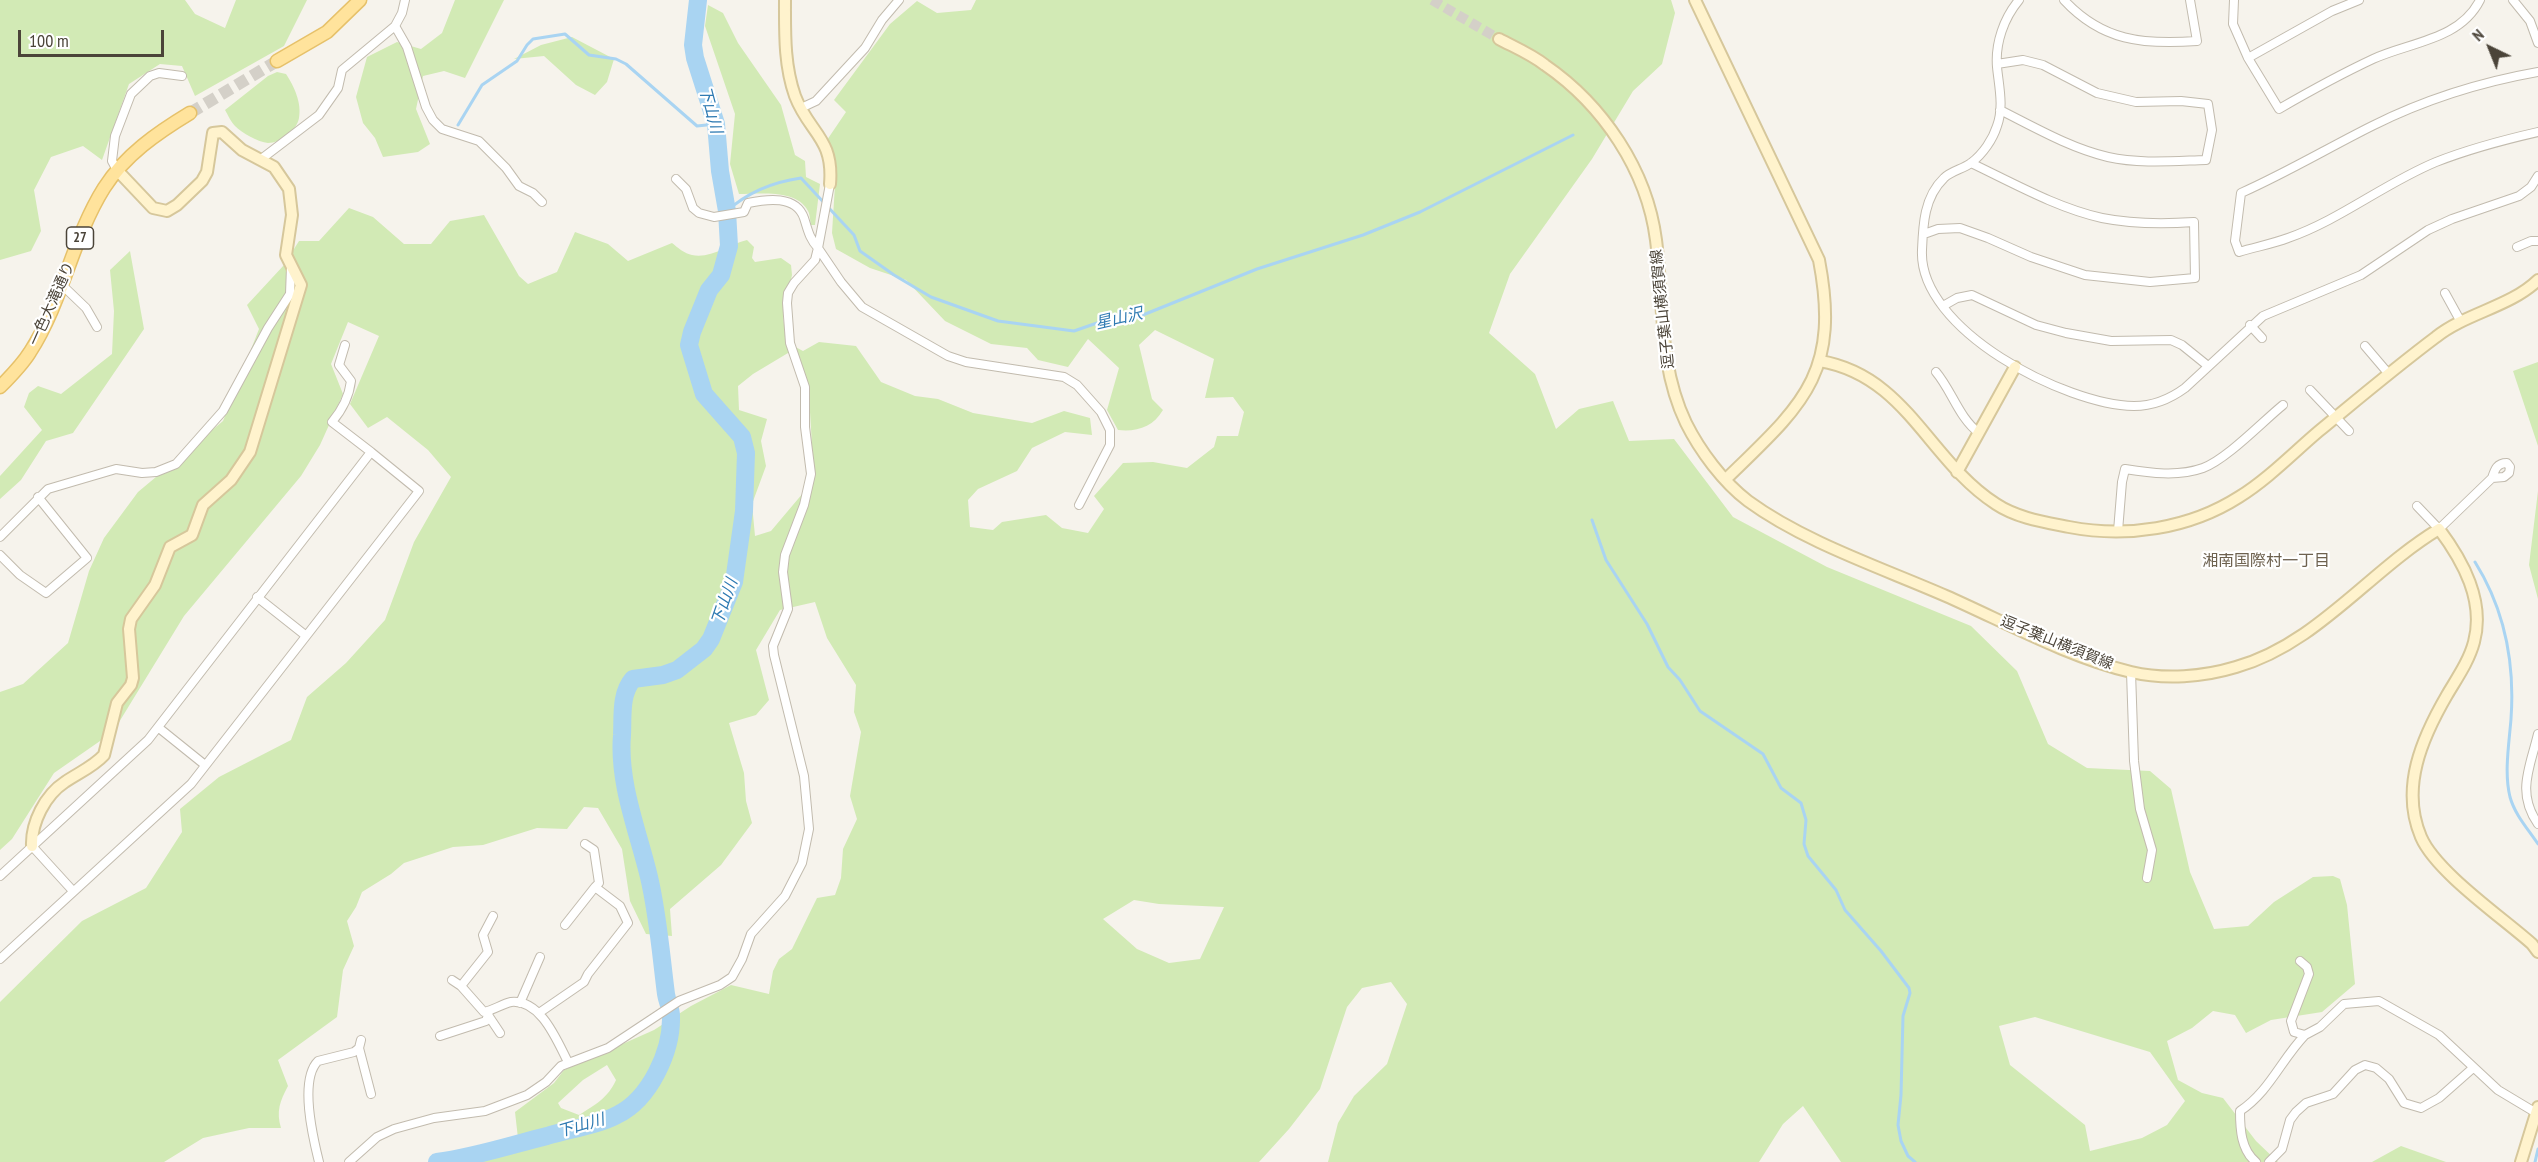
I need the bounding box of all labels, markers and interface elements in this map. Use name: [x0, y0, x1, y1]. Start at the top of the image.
scale bar: [21, 18, 166, 56]
north arrow: [2460, 18, 2520, 78]
text: N: [2468, 25, 2488, 45]
text: 100 m: [29, 29, 69, 52]
water label: 下山川: [695, 84, 725, 136]
road number: 27: [66, 227, 94, 249]
street label: 逗子葉山横須賀線: [1648, 248, 1678, 370]
street label: 一色大滝通り: [25, 259, 79, 349]
water label: 星山沢: [1093, 304, 1145, 334]
district label: 湘南国際村一丁目: [2202, 551, 2330, 571]
water label: 下山川: [708, 576, 742, 628]
street label: 逗子葉山横須賀線: [1998, 612, 2116, 674]
water label: 下山川: [555, 1110, 607, 1142]

